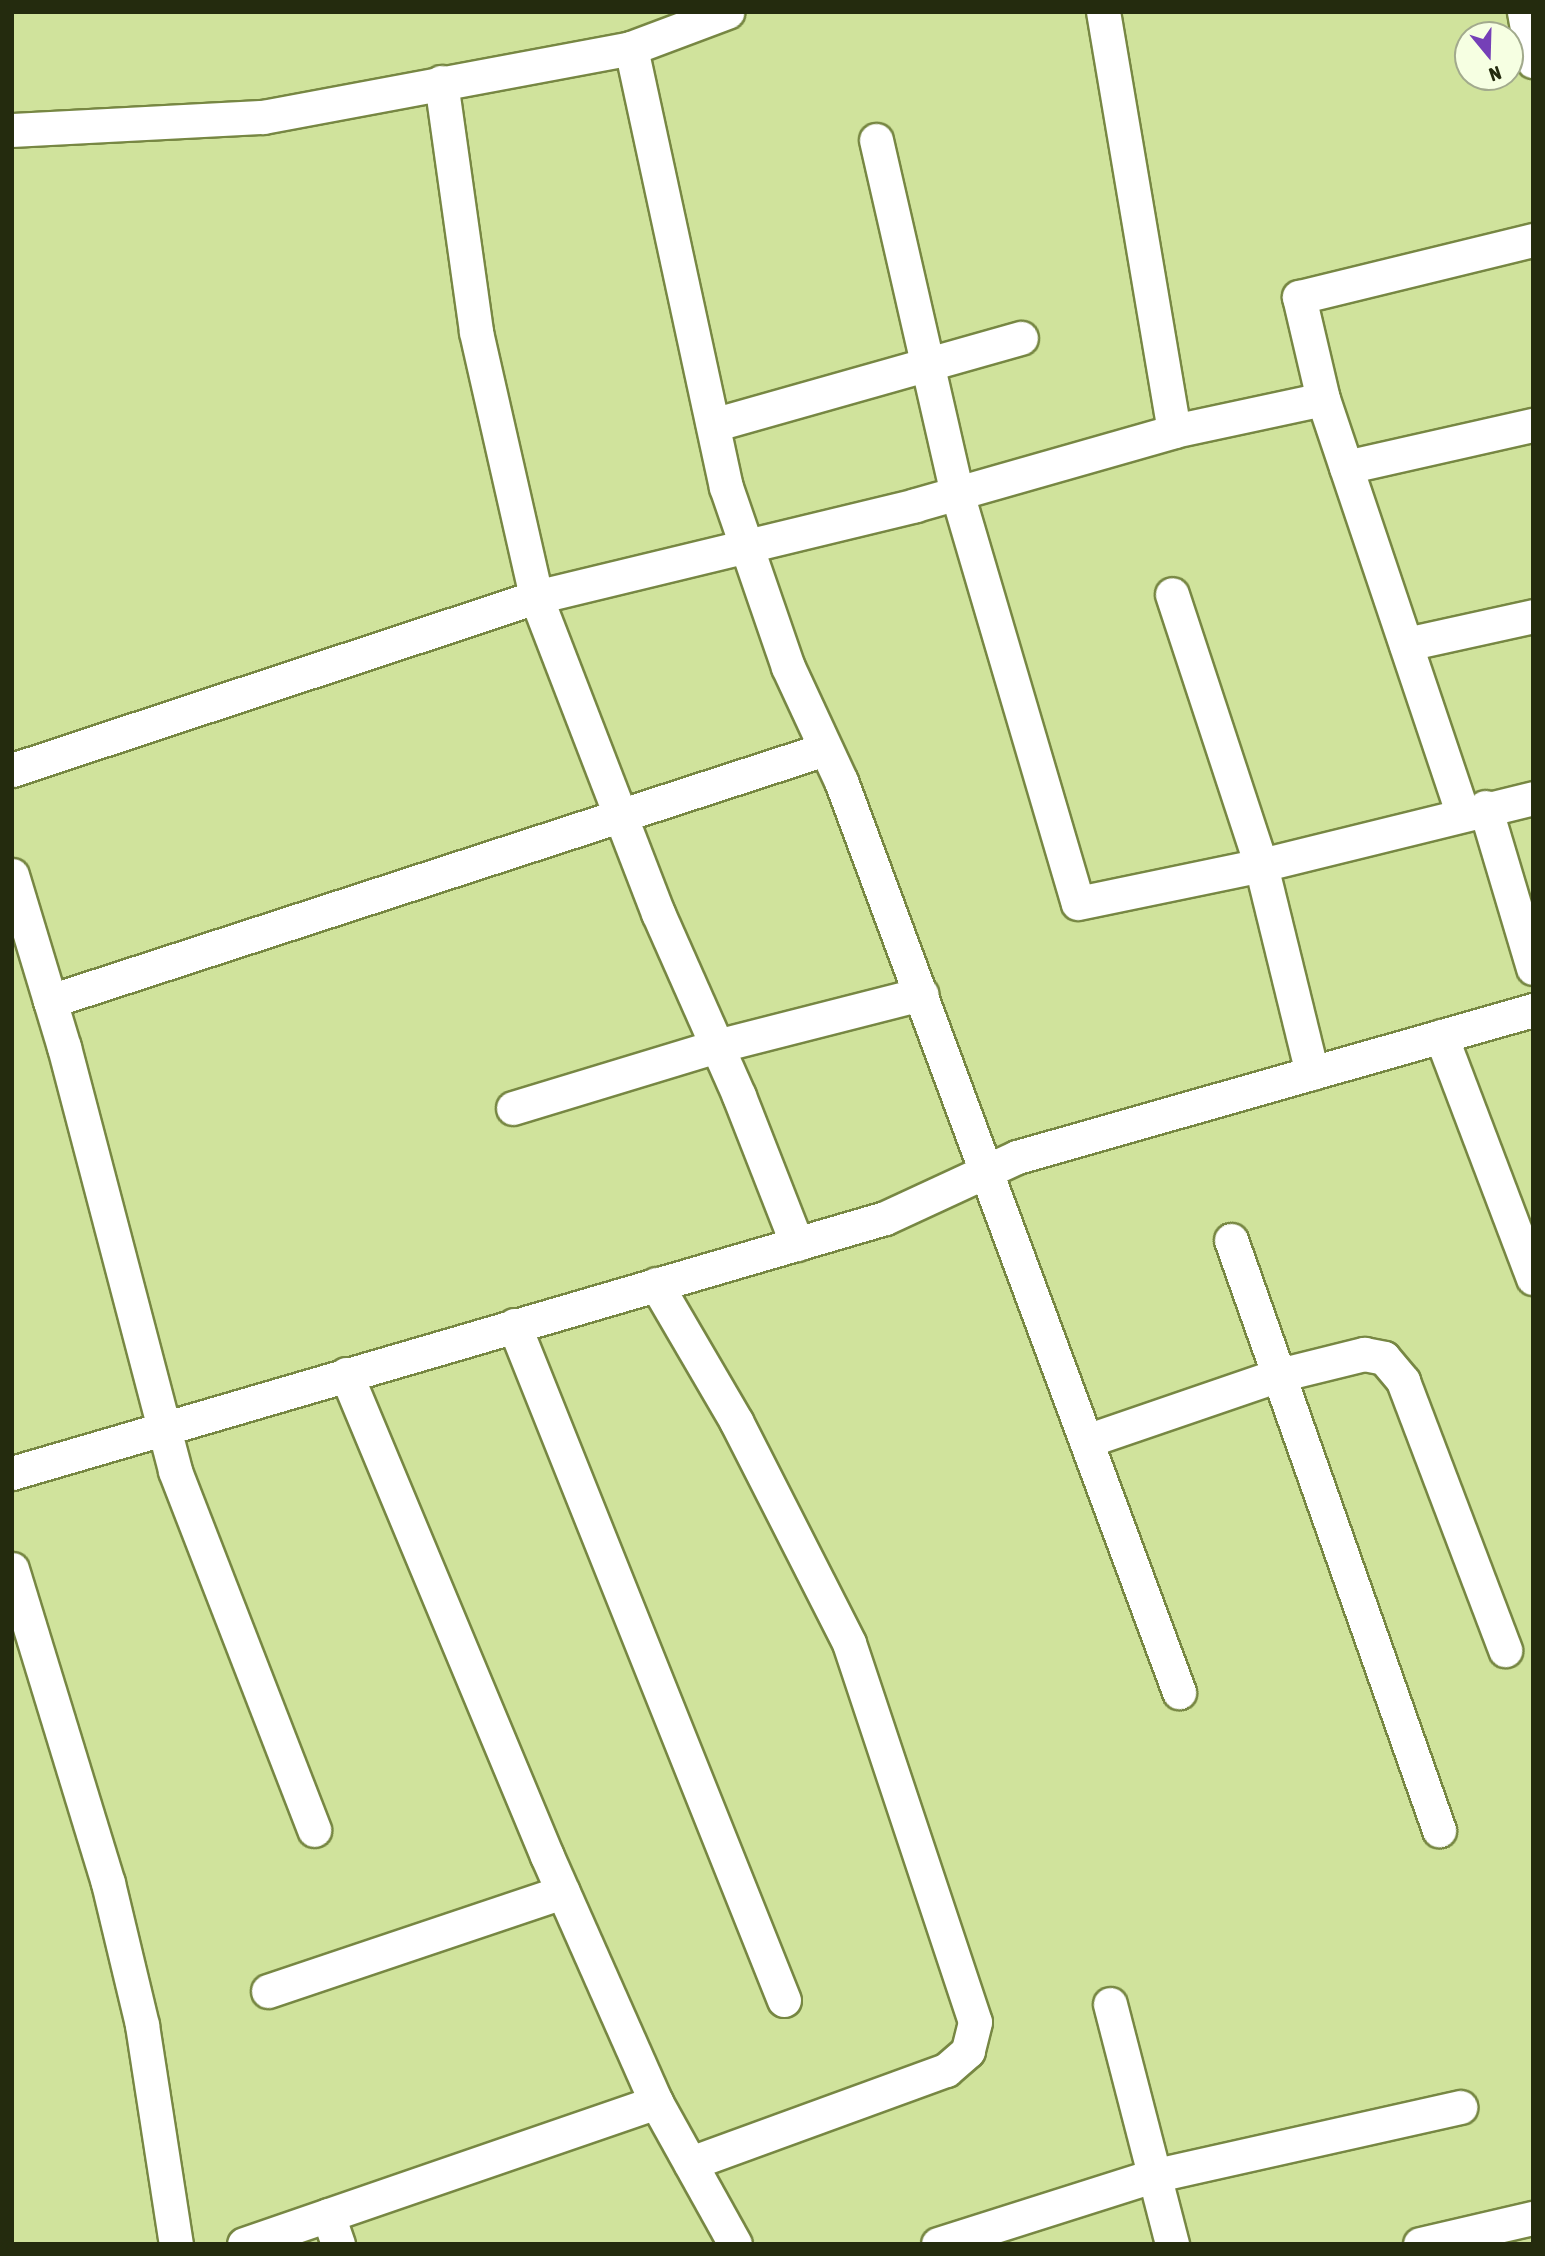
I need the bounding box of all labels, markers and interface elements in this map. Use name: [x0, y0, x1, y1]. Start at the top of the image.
north arrow: [1454, 21, 1524, 91]
text: N: [1486, 62, 1504, 86]

